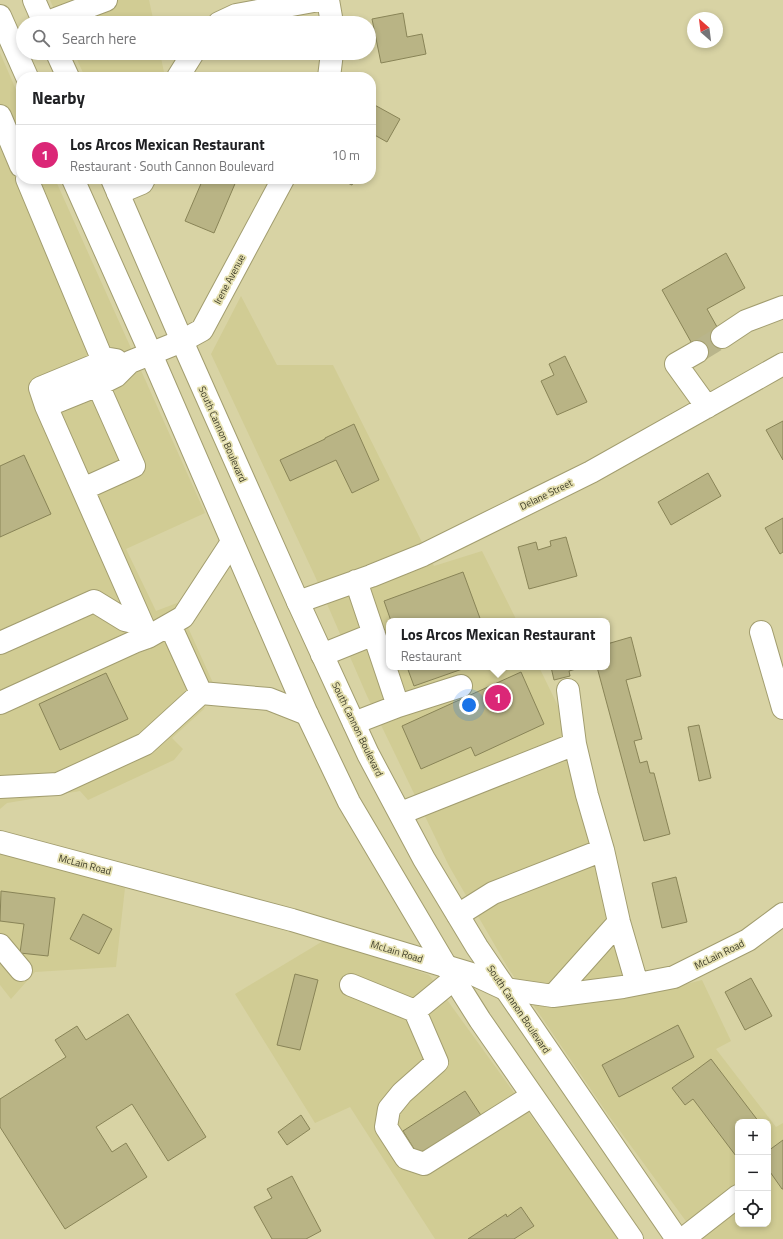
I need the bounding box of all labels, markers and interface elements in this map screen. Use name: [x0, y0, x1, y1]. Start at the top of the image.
north arrow: [687, 12, 723, 48]
search box: [16, 16, 376, 60]
icon: search: [30, 27, 52, 49]
text: Search here: [62, 27, 136, 50]
text: Nearby: [32, 85, 85, 111]
text: Los Arcos Mexican Restaurant: [70, 133, 265, 156]
text: 1: [41, 145, 49, 165]
text: 10 m: [332, 145, 360, 165]
text: Restaurant · South Cannon Boulevard: [70, 156, 274, 176]
street label: Irene Avenue: [210, 252, 249, 307]
street label: South Cannon Boulevard: [195, 384, 250, 485]
street label: Delane Street: [517, 475, 576, 514]
popup: [386, 618, 610, 670]
text: Los Arcos Mexican Restaurant: [401, 623, 595, 646]
text: Restaurant: [401, 646, 462, 666]
street label: South Cannon Boulevard: [328, 679, 387, 779]
pin: 1: [485, 683, 511, 713]
your location: [459, 695, 479, 715]
street label: McLain Road: [57, 850, 113, 879]
street label: McLain Road: [369, 936, 425, 967]
street label: McLain Road: [692, 936, 747, 973]
street label: South Cannon Boulevard: [483, 962, 554, 1056]
map controls: [735, 1119, 771, 1227]
button: +: [735, 1119, 771, 1155]
button: −: [735, 1155, 771, 1191]
button: locate: [735, 1191, 771, 1227]

